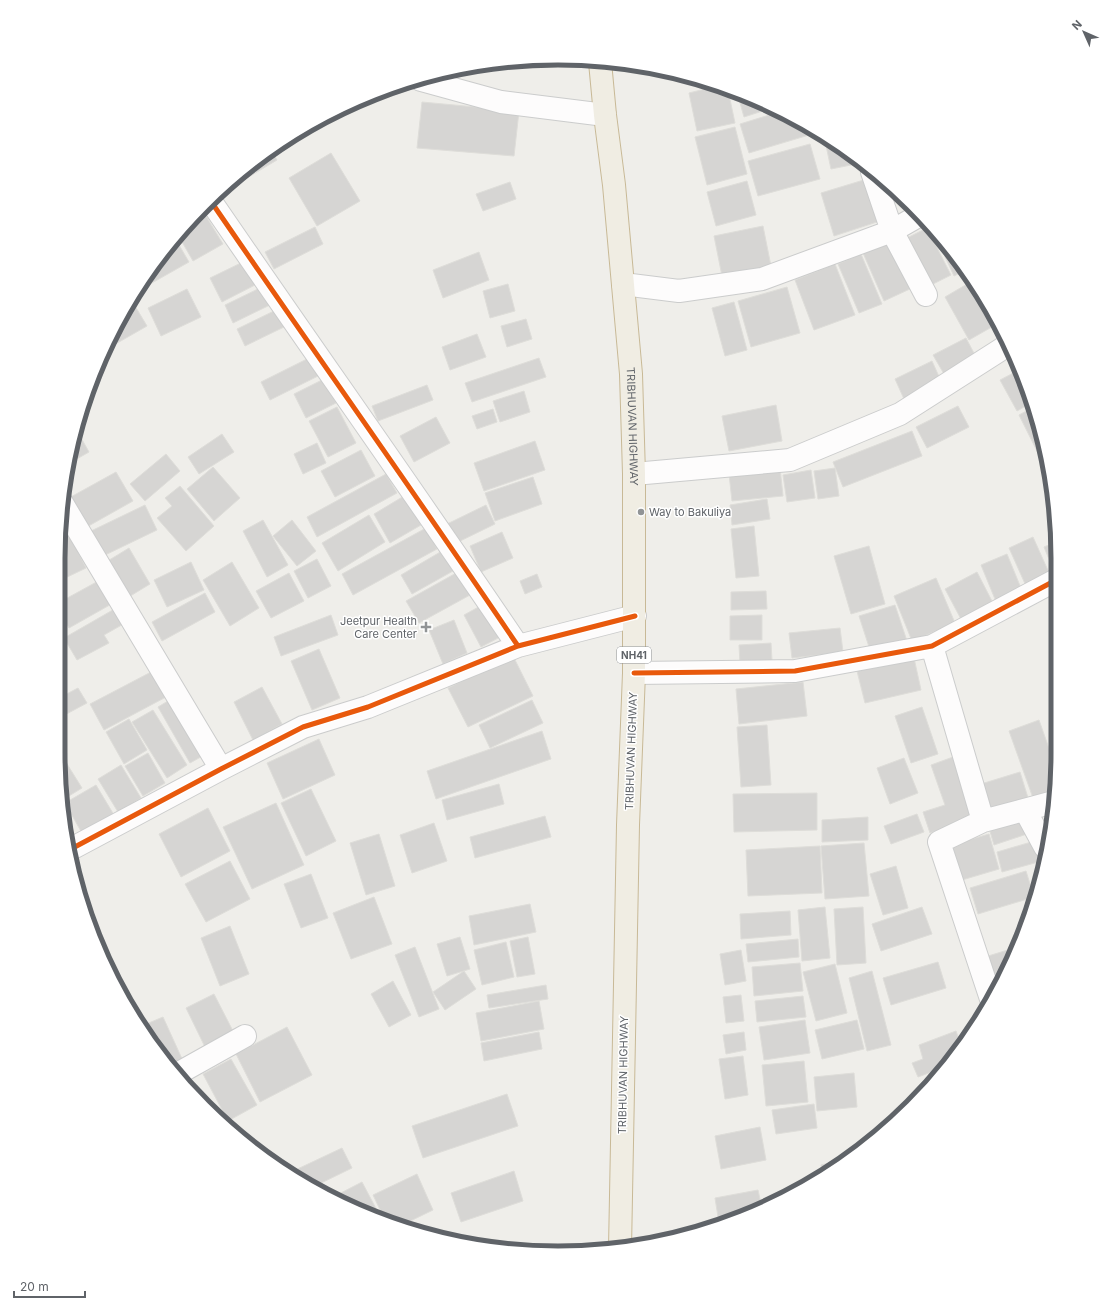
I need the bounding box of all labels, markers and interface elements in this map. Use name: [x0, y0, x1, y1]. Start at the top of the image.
north arrow: [1064, 12, 1104, 52]
text: N: [1069, 17, 1085, 33]
street label: TRIBHUVAN HIGHWAY: [623, 367, 641, 486]
place label: Way to Bakuliya: [649, 505, 731, 519]
marker: Way to Bakuliya: [636, 507, 646, 517]
place label: Jeetpur Health Care Center: [340, 614, 417, 641]
marker: Jeetpur Health Care Center: [420, 621, 432, 633]
road number: NH41: [617, 647, 651, 663]
street label: TRIBHUVAN HIGHWAY: [622, 691, 640, 810]
street label: TRIBHUVAN HIGHWAY: [615, 1015, 631, 1134]
scale bar: [14, 1273, 85, 1299]
text: 20 m: [20, 1279, 49, 1294]

